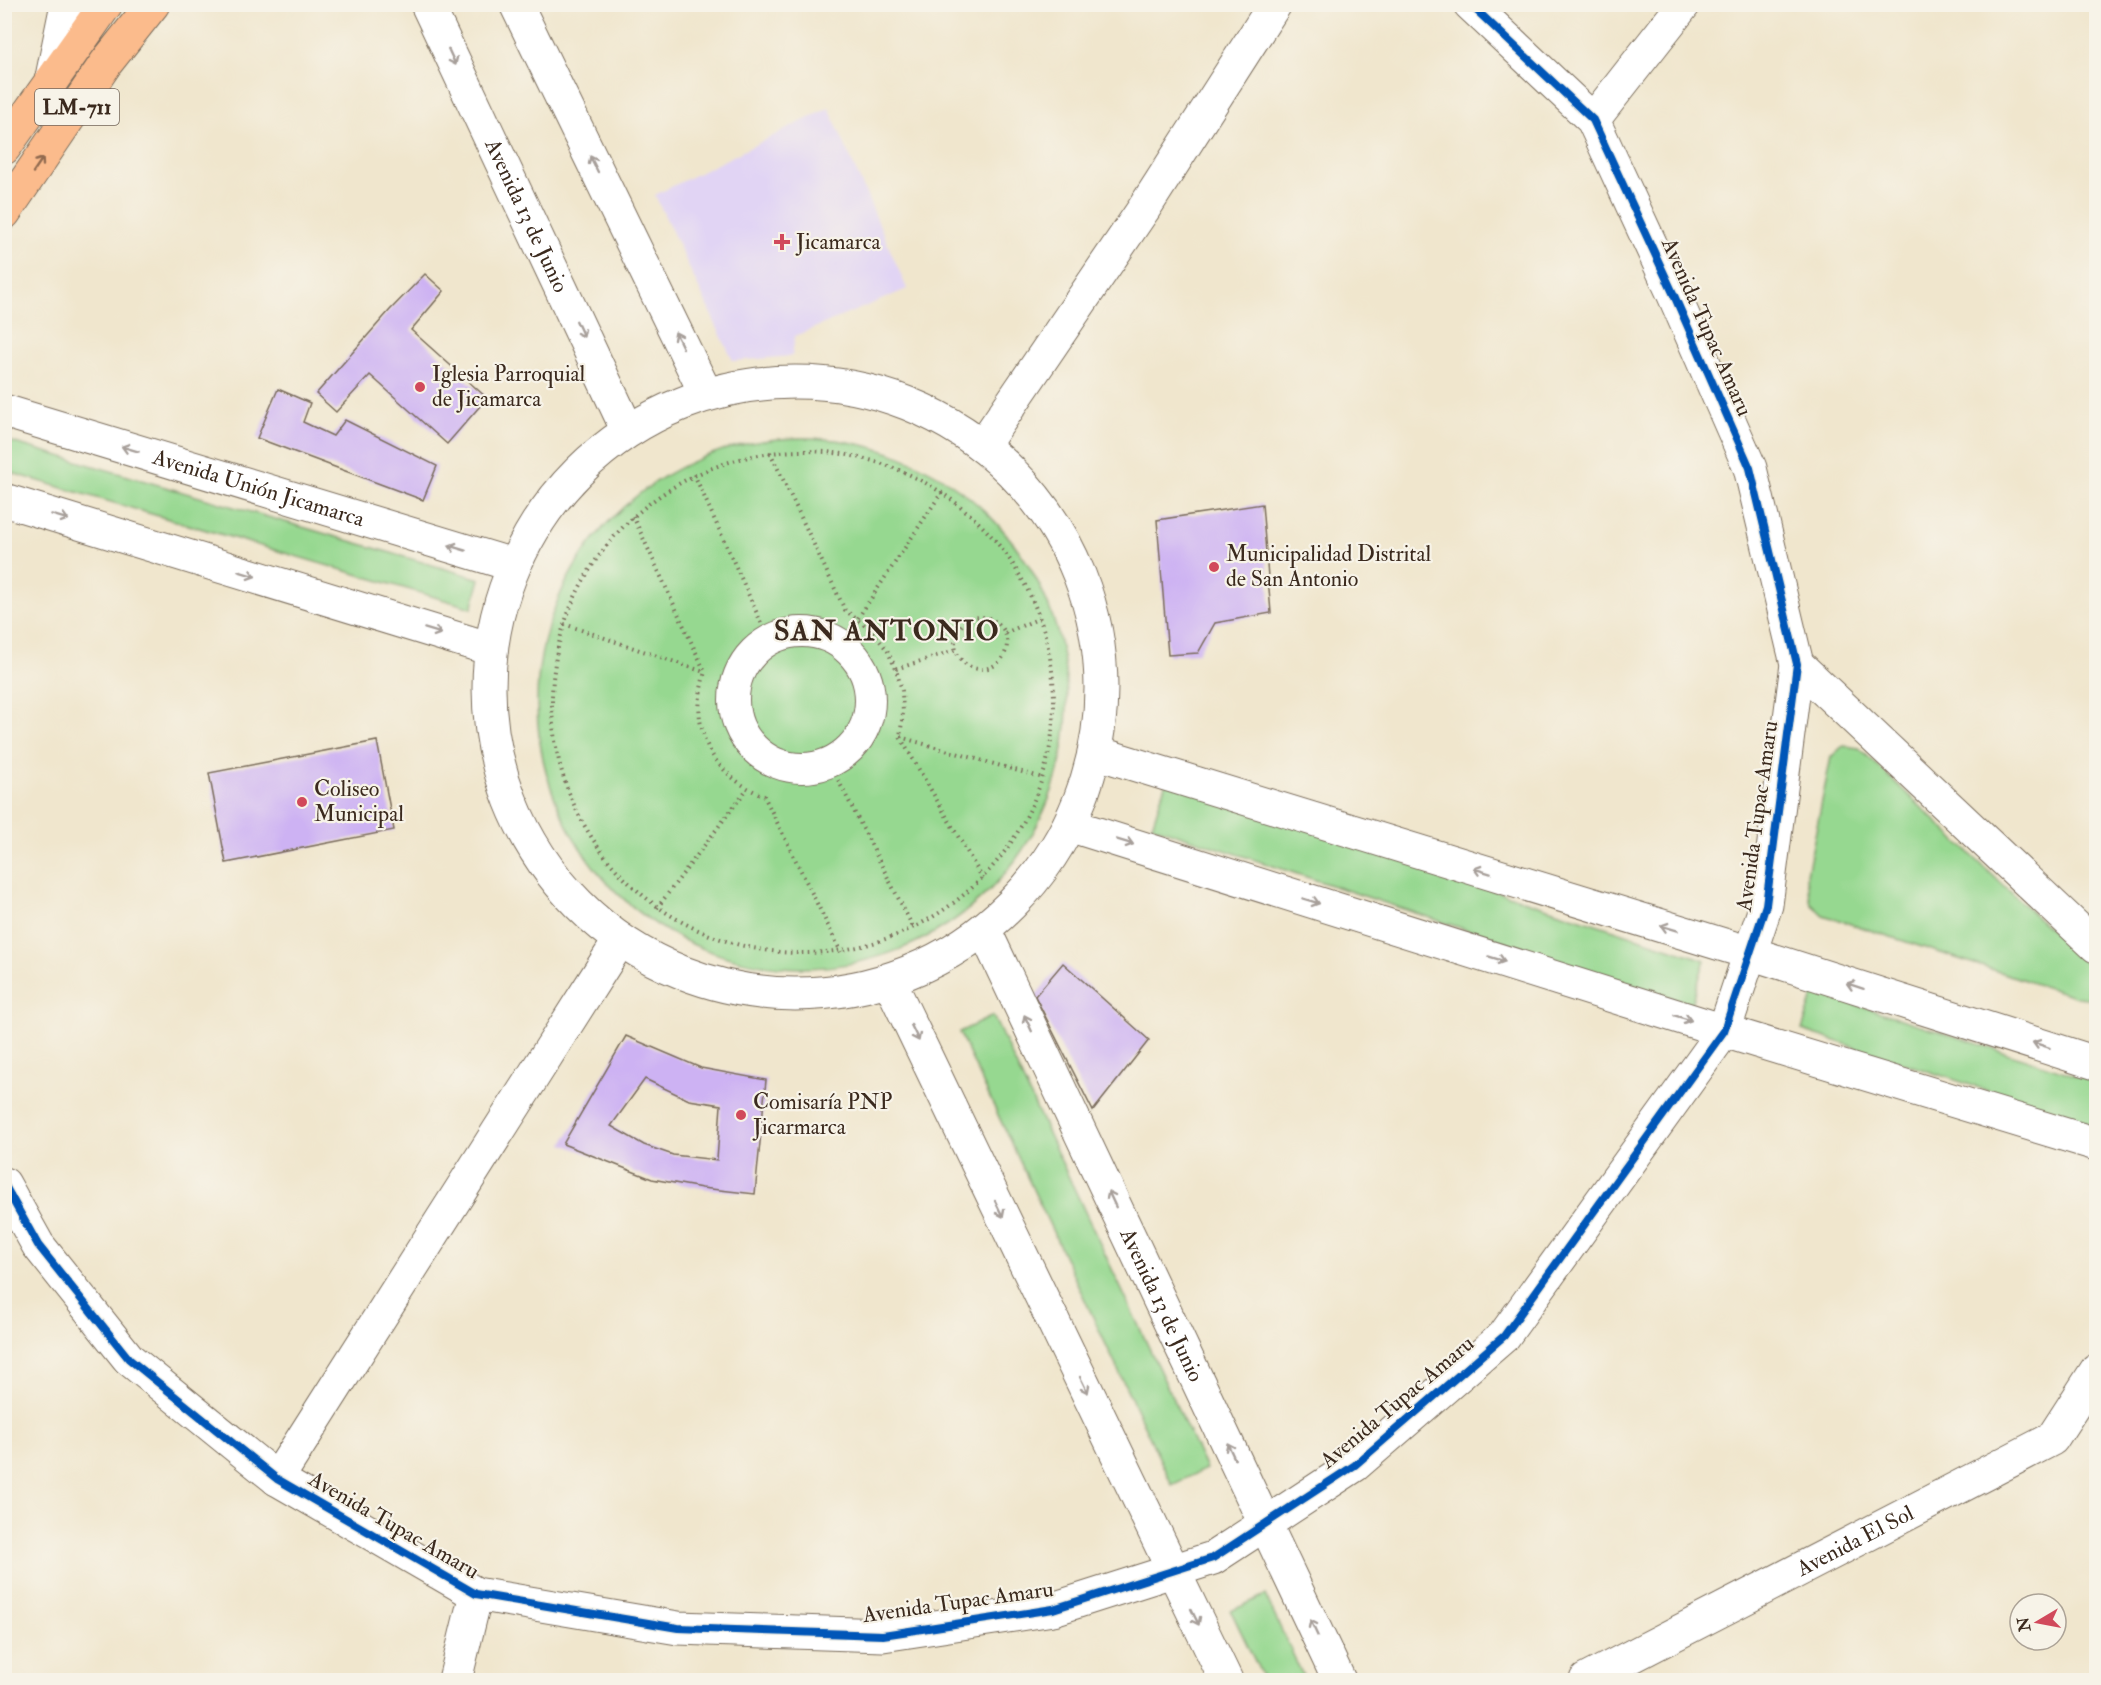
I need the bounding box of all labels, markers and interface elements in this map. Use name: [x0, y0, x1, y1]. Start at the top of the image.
one-way arrow: [446, 48, 458, 66]
road number: LM-711: [35, 89, 119, 125]
street label: Avenida 13 de Junio: [478, 133, 575, 297]
one-way arrow: [588, 156, 599, 174]
one-way arrow: [32, 157, 44, 174]
place label: Jicamarca: [795, 228, 882, 256]
marker: Jicamarca: [773, 233, 791, 251]
street label: Avenida Tupac Amaru: [1654, 233, 1759, 421]
one-way arrow: [574, 319, 586, 337]
one-way arrow: [673, 331, 685, 349]
place label: Iglesia Parroquial de Jicamarca: [432, 360, 586, 413]
marker: Iglesia Parroquial de Jicamarca: [413, 380, 427, 394]
one-way arrow: [121, 443, 140, 454]
street label: Avenida Unión Jicamarca: [148, 443, 369, 534]
one-way arrow: [50, 512, 69, 523]
place label: Municipalidad Distrital de San Antonio: [1226, 540, 1431, 593]
one-way arrow: [448, 542, 467, 553]
marker: Municipalidad Distrital de San Antonio: [1207, 560, 1221, 574]
one-way arrow: [237, 569, 256, 580]
district label: SAN ANTONIO: [774, 614, 1000, 649]
one-way arrow: [423, 626, 442, 637]
street label: Avenida Tupac Amaru: [1730, 719, 1785, 914]
place label: Coliseo Municipal: [314, 775, 404, 829]
marker: Coliseo Municipal: [295, 795, 309, 809]
one-way arrow: [1115, 837, 1134, 848]
one-way arrow: [1473, 865, 1492, 876]
one-way arrow: [1301, 896, 1320, 907]
one-way arrow: [1660, 922, 1679, 933]
one-way arrow: [1487, 954, 1506, 965]
one-way arrow: [1846, 980, 1865, 991]
one-way arrow: [1673, 1013, 1692, 1024]
one-way arrow: [1022, 1014, 1034, 1032]
one-way arrow: [909, 1024, 921, 1042]
one-way arrow: [2032, 1039, 2051, 1050]
place label: Comisaría PNP Jicarmarca: [752, 1088, 893, 1141]
marker: Comisaría PNP Jicarmarca: [734, 1108, 748, 1122]
one-way arrow: [1105, 1191, 1117, 1209]
one-way arrow: [994, 1199, 1006, 1217]
street label: Avenida 13 de Junio: [1113, 1223, 1210, 1386]
street label: Avenida Tupac Amaru: [1314, 1329, 1480, 1476]
one-way arrow: [1078, 1375, 1090, 1393]
one-way arrow: [1224, 1443, 1236, 1461]
street label: Avenida Tupac Amaru: [302, 1464, 484, 1586]
street label: Avenida El Sol: [1791, 1499, 1919, 1583]
street label: Avenida Tupac Amaru: [860, 1575, 1055, 1630]
north arrow: [2008, 1592, 2068, 1652]
one-way arrow: [1190, 1608, 1202, 1626]
text: N: [2013, 1615, 2035, 1634]
one-way arrow: [1308, 1619, 1320, 1637]

